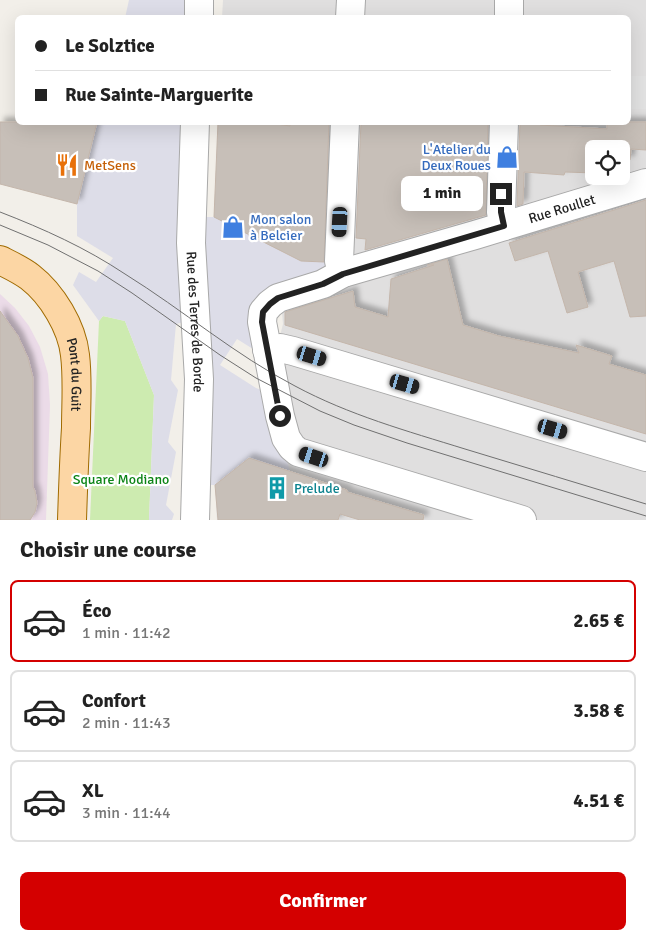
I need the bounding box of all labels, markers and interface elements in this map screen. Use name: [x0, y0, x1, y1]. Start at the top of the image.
text: Le Solztice: [65, 34, 155, 58]
text: Rue Sainte-Marguerite: [65, 83, 253, 107]
map controls: [585, 140, 630, 185]
button: locate: [585, 140, 630, 185]
place label: L'Atelier du Deux Roues: [421, 141, 491, 174]
shop icon: L'Atelier du Deux Roues: [494, 144, 520, 170]
restaurant icon: MetSens: [54, 152, 80, 178]
place label: MetSens: [84, 157, 136, 174]
callout: 1 min: [401, 176, 484, 212]
text: 1 min: [423, 183, 461, 203]
route end: [490, 183, 512, 205]
street label: Rue Roullet: [526, 190, 597, 227]
car: [331, 207, 348, 237]
place label: Mon salon à Belcier: [250, 211, 311, 244]
shop icon: Mon salon à Belcier: [220, 214, 246, 240]
street label: Rue des Terres de Borde: [183, 251, 208, 393]
street label: Pont du Guit: [63, 336, 85, 412]
car: [295, 344, 328, 368]
car: [388, 373, 421, 395]
route start: [269, 405, 291, 427]
car: [536, 418, 569, 440]
car: [297, 445, 330, 469]
park label: Square Modiano: [73, 471, 169, 488]
building icon: Prelude: [264, 475, 290, 501]
place label: Prelude: [294, 480, 340, 497]
text: Choisir une course: [20, 536, 196, 563]
icon: car: [22, 599, 67, 644]
text: Éco: [82, 599, 112, 623]
text: 2.65 €: [573, 609, 624, 633]
text: 1 min · 11:42: [82, 623, 171, 643]
icon: car: [22, 689, 67, 734]
text: Confort: [82, 689, 146, 713]
text: 3.58 €: [573, 699, 624, 723]
text: 2 min · 11:43: [82, 713, 171, 733]
icon: car: [22, 779, 67, 824]
text: XL: [82, 779, 104, 803]
text: 4.51 €: [573, 789, 624, 813]
text: 3 min · 11:44: [82, 803, 171, 823]
button: Confirmer: [20, 872, 626, 930]

